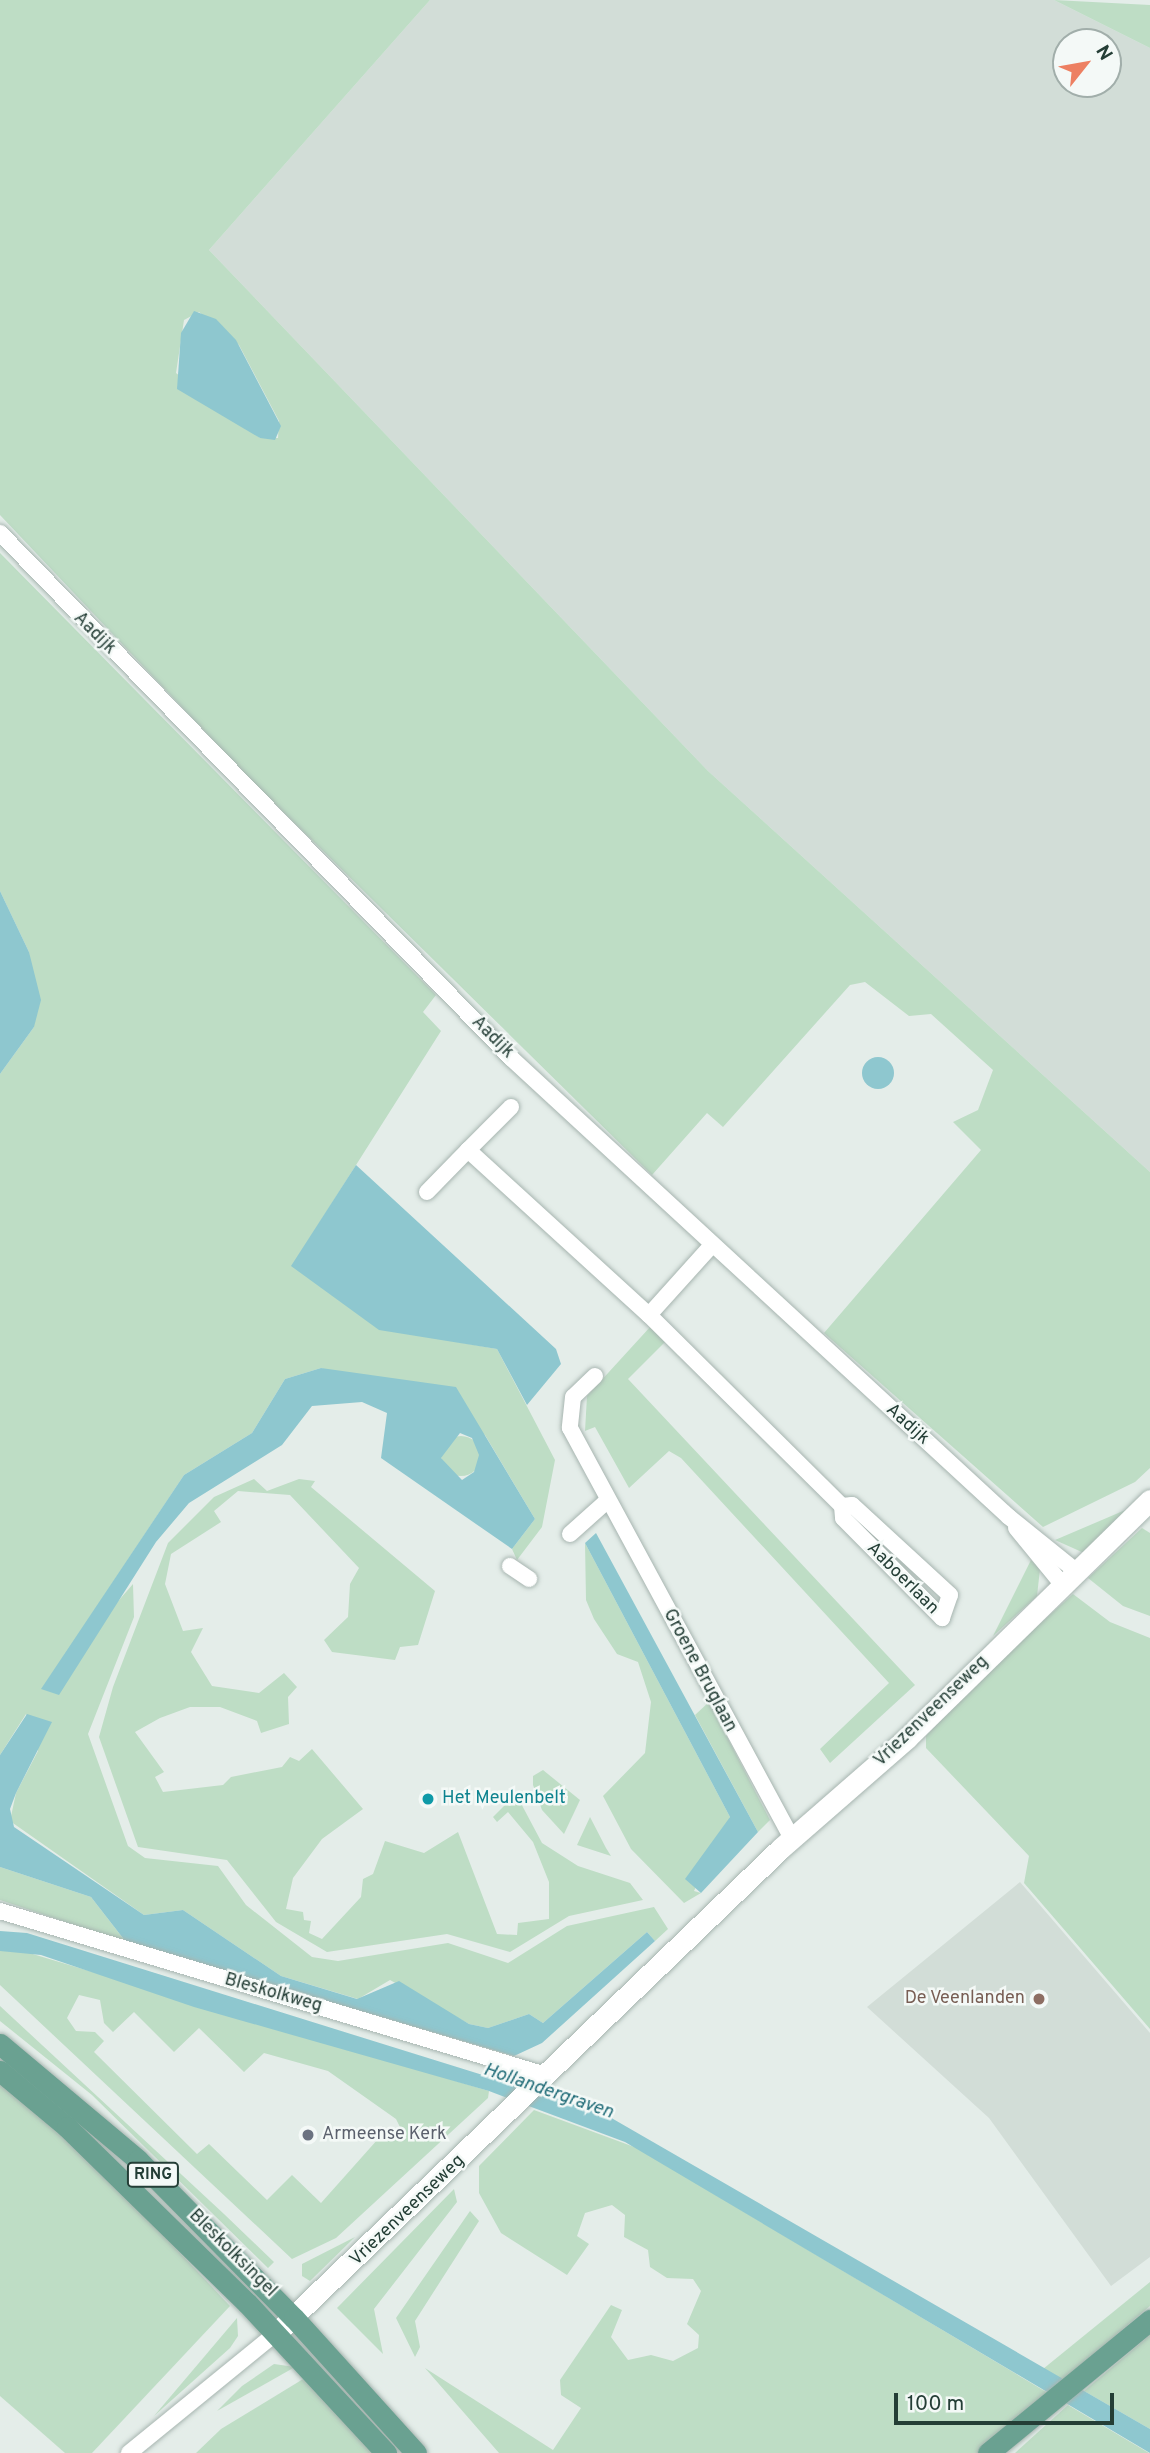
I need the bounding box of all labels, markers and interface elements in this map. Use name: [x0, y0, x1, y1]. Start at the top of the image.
north arrow: [1052, 28, 1122, 98]
text: N: [1089, 41, 1117, 65]
street label: Aadijk: [68, 608, 120, 660]
street label: Aadijk: [466, 1012, 518, 1064]
street label: Aadijk: [881, 1400, 933, 1450]
street label: Aaboerlaan: [861, 1538, 943, 1620]
street label: Groene Bruglaan: [657, 1606, 741, 1736]
street label: Vriezenveenseweg: [870, 1652, 994, 1772]
place label: Het Meulenbelt: [442, 1788, 566, 1810]
marker: Het Meulenbelt: [420, 1791, 436, 1807]
street label: Bleskolkweg: [222, 1970, 324, 2018]
place label: De Veenlanden: [904, 1988, 1025, 2010]
marker: De Veenlanden: [1031, 1991, 1047, 2007]
water label: Hollandergraven: [480, 2059, 616, 2125]
place label: Armeense Kerk: [322, 2124, 447, 2146]
marker: Armeense Kerk: [300, 2127, 316, 2143]
street label: Vriezenveenseweg: [346, 2151, 470, 2271]
road number: RING: [127, 2162, 179, 2188]
street label: Bleskolksingel: [184, 2206, 280, 2302]
scale bar: [898, 2380, 1118, 2424]
text: 100 m: [907, 2391, 964, 2418]

